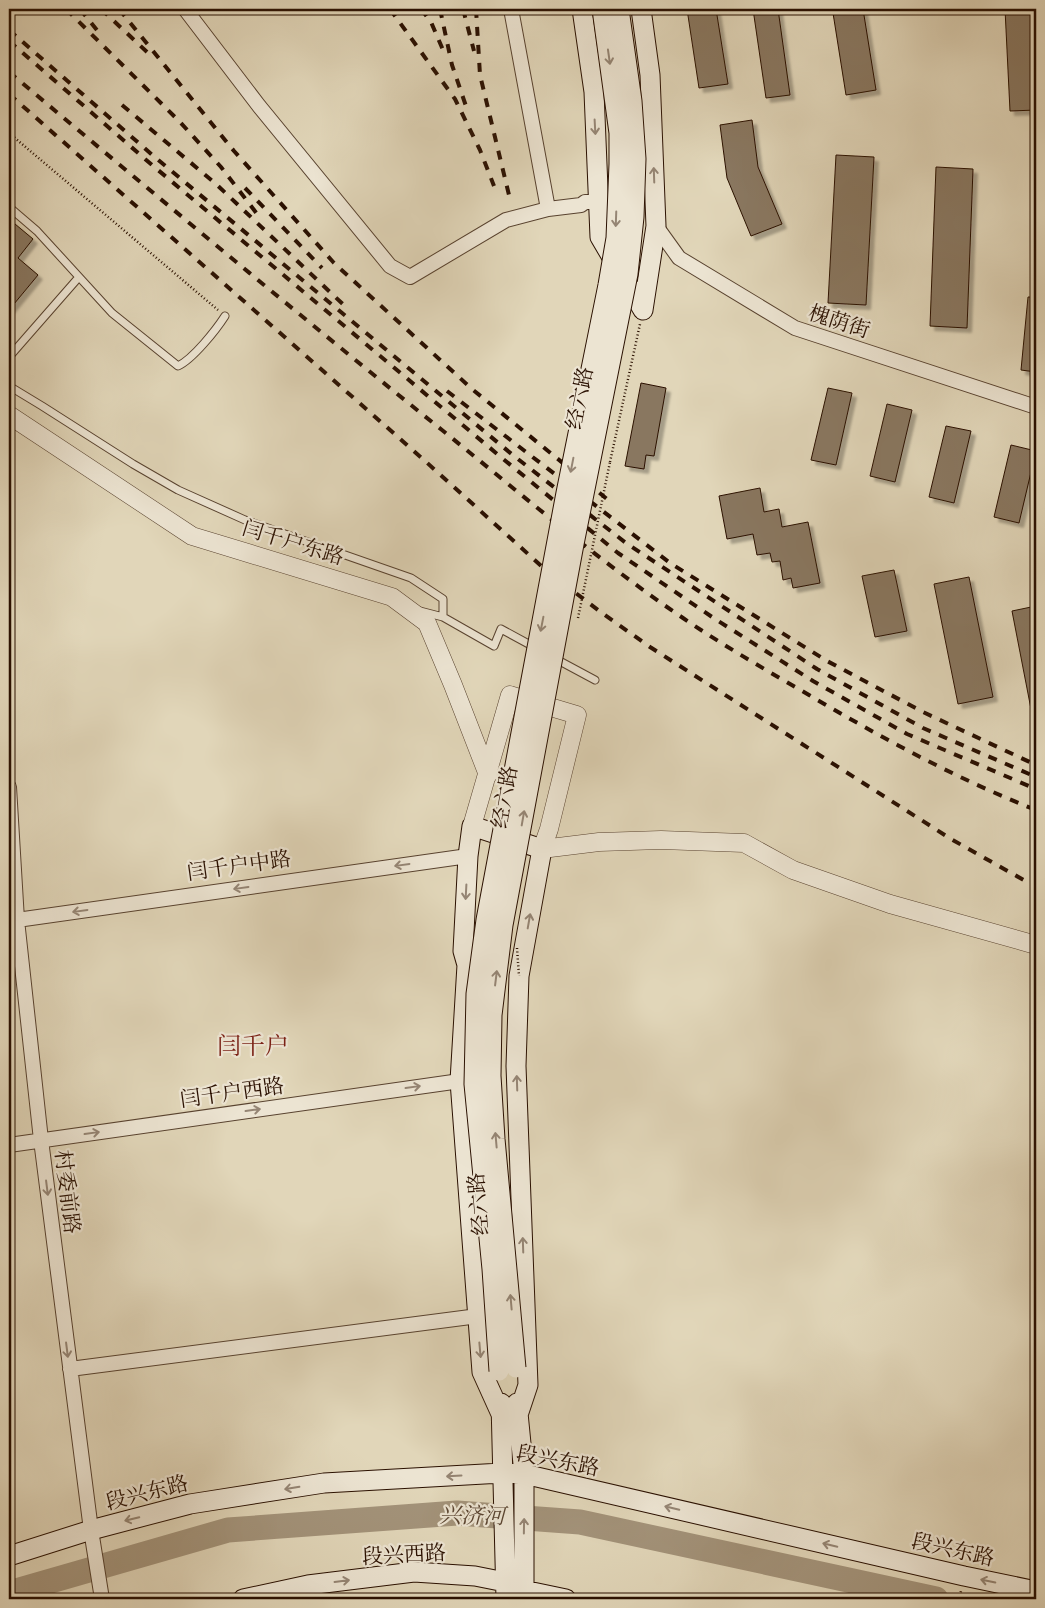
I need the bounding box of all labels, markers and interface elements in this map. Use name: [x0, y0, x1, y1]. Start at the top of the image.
one-way arrow: [604, 49, 614, 65]
one-way arrow: [590, 118, 600, 134]
one-way arrow: [650, 167, 659, 183]
one-way arrow: [612, 211, 621, 227]
street label: 槐荫街: [805, 298, 873, 346]
street label: 经六路: [560, 364, 600, 432]
one-way arrow: [567, 456, 576, 472]
street label: 闫千户东路: [239, 514, 347, 572]
one-way arrow: [536, 616, 546, 632]
street label: 经六路: [485, 763, 525, 831]
one-way arrow: [519, 811, 529, 827]
street label: 闫千户中路: [185, 844, 293, 888]
one-way arrow: [394, 860, 410, 870]
one-way arrow: [234, 883, 250, 893]
one-way arrow: [461, 884, 470, 900]
one-way arrow: [73, 906, 89, 916]
one-way arrow: [525, 914, 535, 930]
one-way arrow: [491, 971, 501, 987]
district label: 闫千户: [217, 1030, 289, 1063]
street label: 闫千户西路: [178, 1071, 286, 1115]
one-way arrow: [512, 1075, 521, 1091]
one-way arrow: [405, 1082, 421, 1092]
one-way arrow: [244, 1105, 260, 1115]
one-way arrow: [83, 1128, 99, 1138]
one-way arrow: [491, 1133, 500, 1149]
street label: 村委前路: [47, 1149, 87, 1235]
street label: 经六路: [462, 1171, 496, 1237]
one-way arrow: [42, 1180, 52, 1196]
one-way arrow: [518, 1238, 527, 1254]
one-way arrow: [506, 1295, 516, 1311]
one-way arrow: [62, 1341, 72, 1357]
one-way arrow: [476, 1342, 485, 1358]
street label: 段兴东路: [514, 1439, 602, 1483]
street label: 段兴东路: [103, 1469, 191, 1517]
one-way arrow: [446, 1472, 462, 1481]
one-way arrow: [284, 1483, 300, 1493]
water label: 兴济河: [439, 1500, 509, 1532]
one-way arrow: [664, 1503, 680, 1512]
one-way arrow: [125, 1515, 141, 1524]
one-way arrow: [519, 1518, 529, 1534]
street label: 段兴东路: [909, 1526, 997, 1574]
street label: 段兴西路: [361, 1538, 447, 1572]
one-way arrow: [823, 1540, 839, 1549]
one-way arrow: [334, 1576, 350, 1586]
one-way arrow: [981, 1576, 997, 1585]

